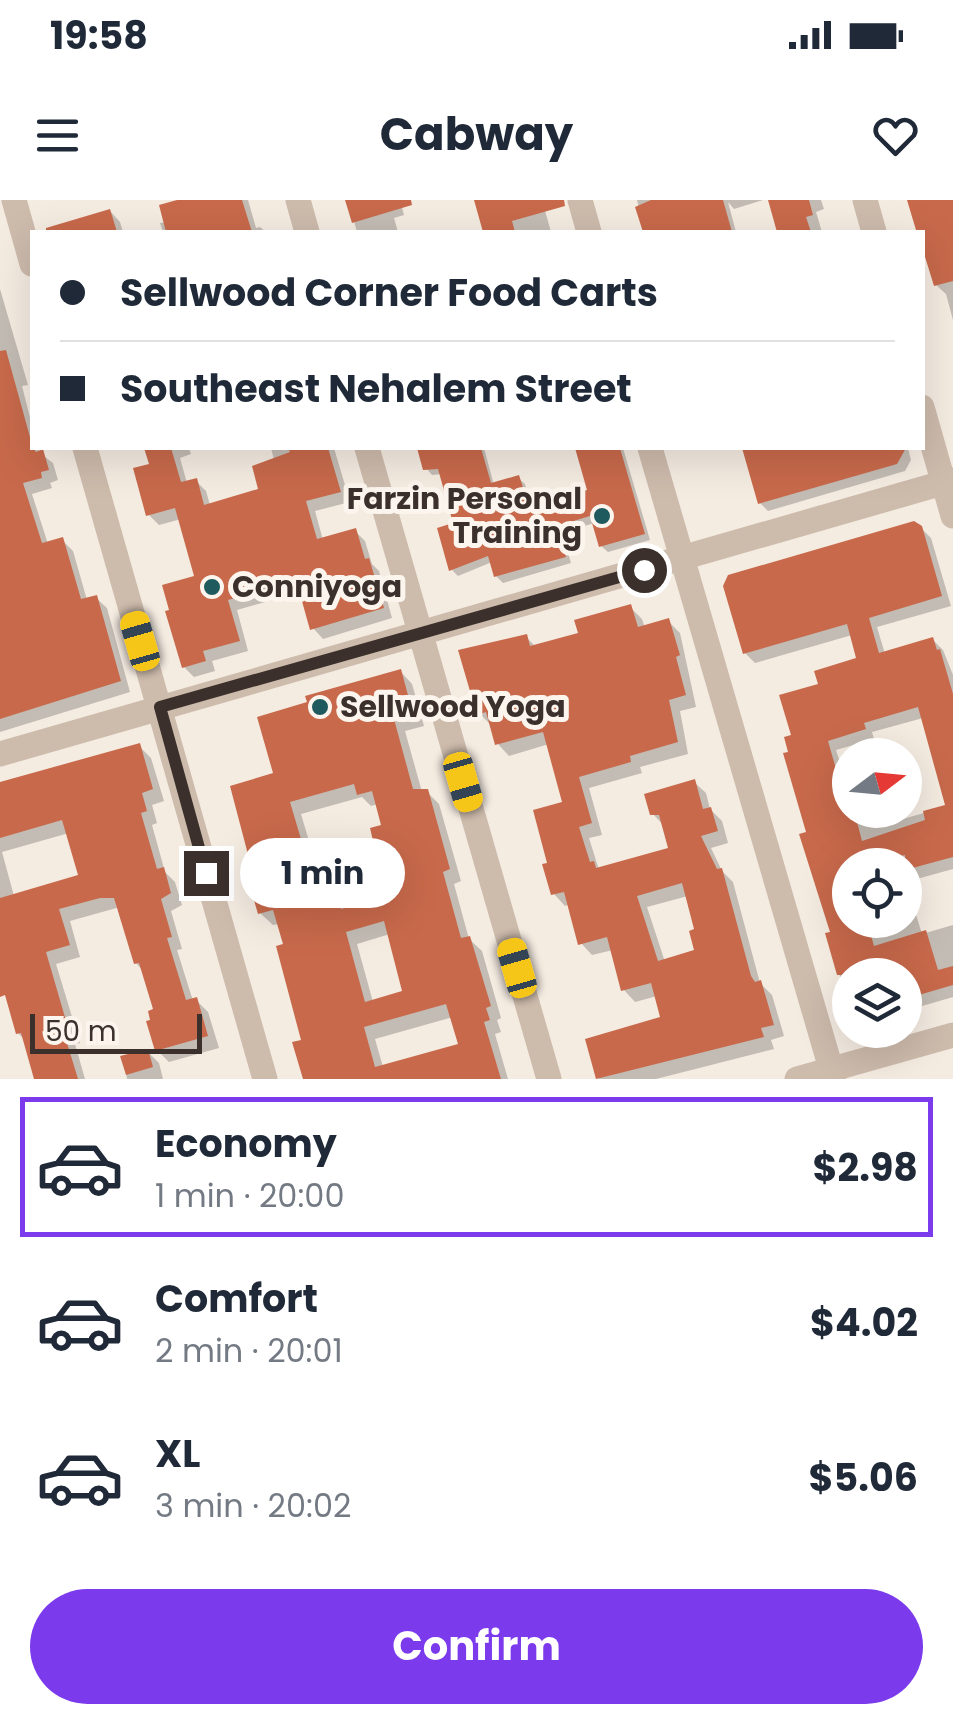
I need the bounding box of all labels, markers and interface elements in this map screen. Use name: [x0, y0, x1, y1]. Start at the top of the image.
text: 19:58: [50, 9, 148, 62]
text: Cabway: [380, 103, 573, 166]
icon: menu: [30, 108, 85, 163]
icon: heart: [868, 108, 923, 163]
text: Sellwood Corner Food Carts: [120, 266, 658, 319]
text: Southeast Nehalem Street: [120, 362, 632, 415]
place label: Farzin Personal Training: [347, 477, 582, 554]
marker: Farzin Personal Training: [591, 505, 613, 527]
route start: [622, 548, 667, 593]
place label: Conniyoga: [232, 565, 402, 608]
marker: Conniyoga: [201, 576, 223, 598]
car: [117, 608, 163, 674]
place label: Sellwood Yoga: [340, 685, 566, 728]
marker: Sellwood Yoga: [309, 696, 331, 718]
north arrow: [832, 738, 922, 828]
map controls: [832, 738, 922, 1048]
car: [440, 749, 486, 815]
callout: 1 min: [241, 838, 406, 908]
button: locate: [832, 848, 922, 938]
text: 1 min: [281, 850, 364, 895]
route end: [184, 851, 229, 896]
car: [494, 935, 540, 1001]
button: layers: [832, 958, 922, 1048]
scale bar: [30, 1009, 202, 1054]
text: 50 m: [45, 1012, 116, 1051]
text: Economy: [155, 1117, 337, 1170]
icon: car: [35, 1122, 125, 1212]
text: $2.98: [813, 1141, 918, 1194]
text: 1 min · 20:00: [155, 1173, 344, 1218]
text: Comfort: [155, 1272, 318, 1325]
icon: car: [35, 1277, 125, 1367]
text: $4.02: [810, 1296, 918, 1349]
text: 2 min · 20:01: [155, 1328, 343, 1373]
text: XL: [155, 1427, 200, 1480]
icon: car: [35, 1432, 125, 1522]
text: $5.06: [809, 1451, 918, 1504]
text: 3 min · 20:02: [155, 1483, 351, 1528]
button: Confirm: [30, 1589, 923, 1704]

